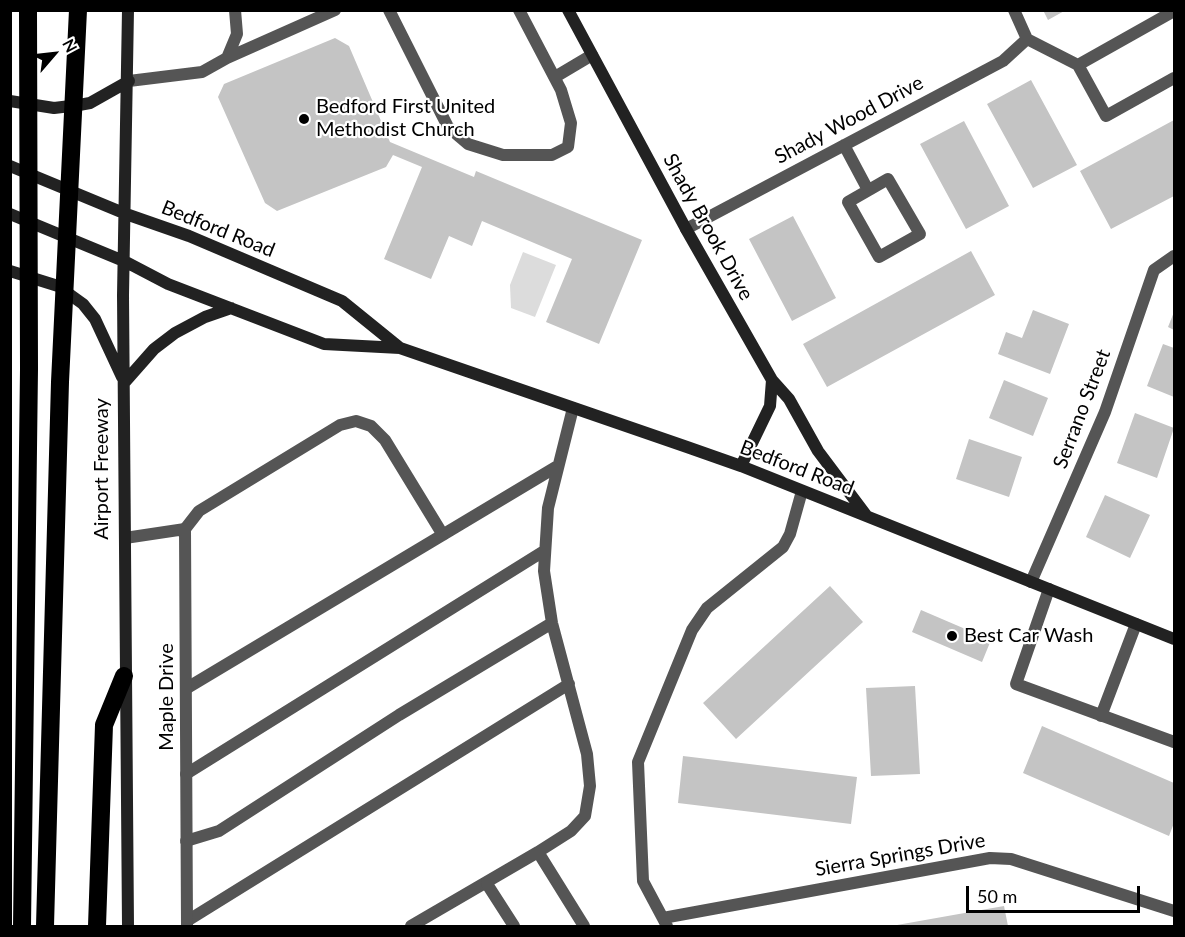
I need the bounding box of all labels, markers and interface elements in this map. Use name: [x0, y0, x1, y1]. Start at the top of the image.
north arrow: [24, 24, 84, 84]
text: N: [59, 35, 82, 55]
street label: Shady Wood Drive: [771, 71, 927, 169]
place label: Bedford First United Methodist Church: [316, 95, 495, 142]
marker: Bedford First United Methodist Church: [297, 112, 311, 126]
street label: Shady Brook Drive: [658, 150, 758, 304]
street label: Bedford Road: [158, 195, 278, 263]
street label: Serrano Street: [1048, 346, 1116, 472]
street label: Airport Freeway: [90, 398, 114, 540]
street label: Bedford Road: [737, 435, 857, 501]
place label: Best Car Wash: [964, 624, 1093, 648]
marker: Best Car Wash: [945, 629, 959, 643]
street label: Maple Drive: [155, 643, 179, 751]
street label: Sierra Springs Drive: [813, 828, 987, 882]
scale bar: [969, 874, 1143, 912]
text: 50 m: [977, 885, 1017, 907]

